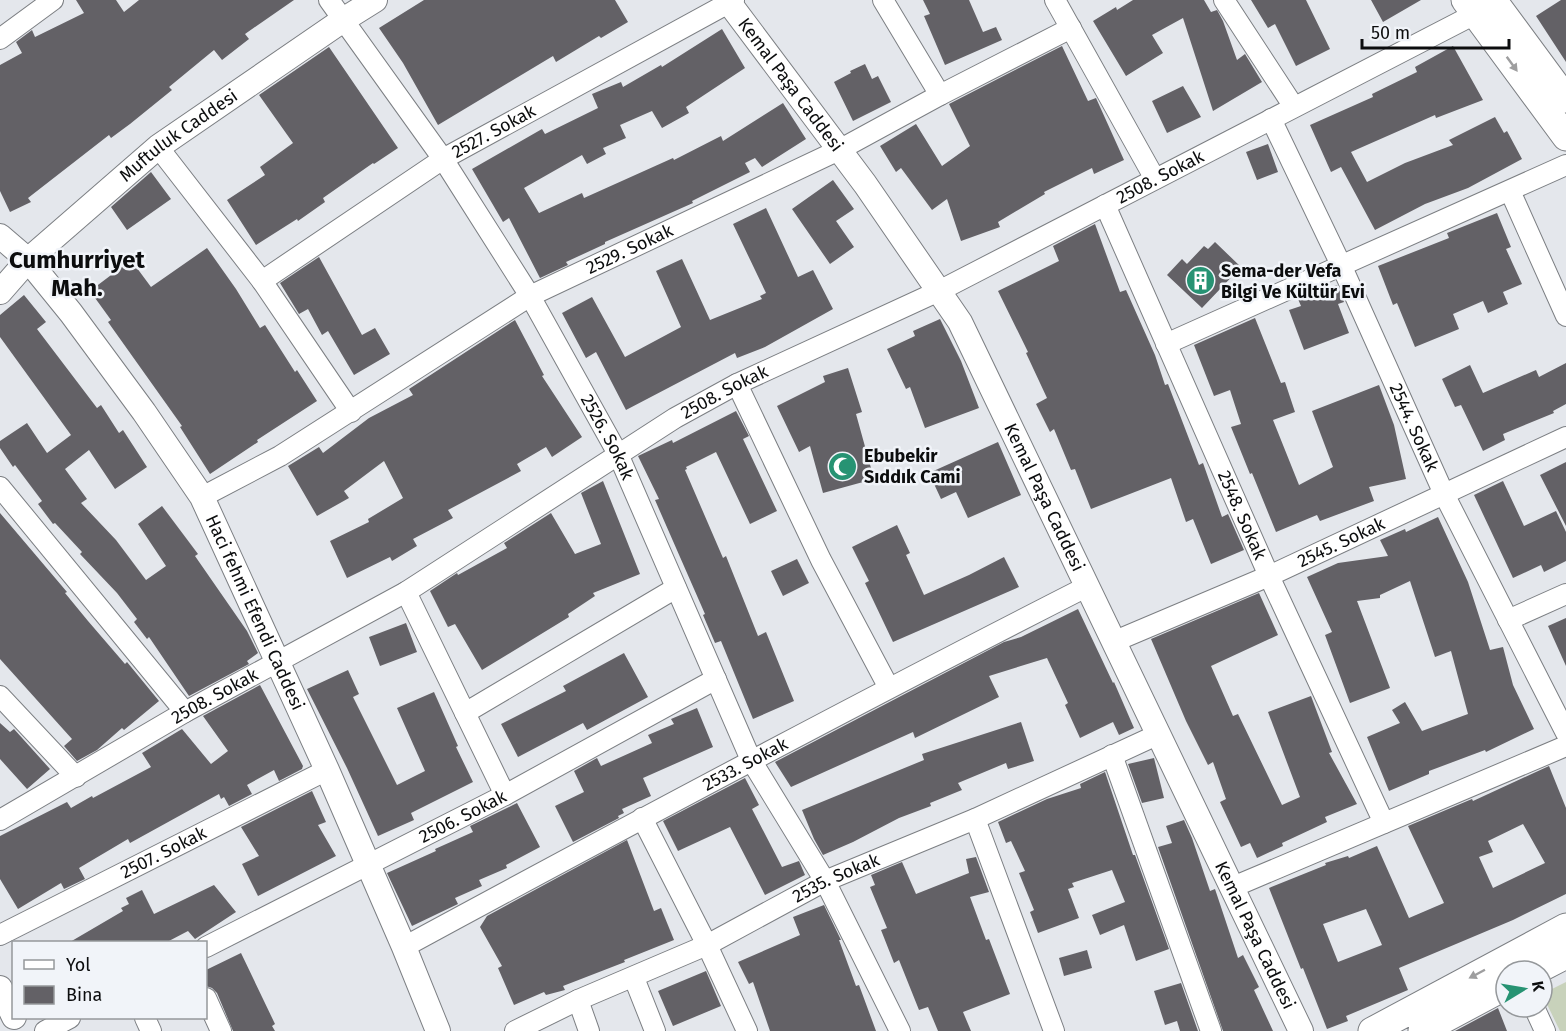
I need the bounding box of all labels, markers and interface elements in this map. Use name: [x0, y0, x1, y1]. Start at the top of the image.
scale bar: [1362, 12, 1509, 50]
street label: Kemal Paşa Caddesi: [733, 14, 848, 156]
text: 50 m: [1371, 22, 1410, 44]
one-way arrow: [1506, 56, 1518, 72]
street label: Muftuluk Caddesi: [115, 85, 242, 187]
street label: 2527. Sokak: [448, 99, 540, 163]
street label: 2508. Sokak: [1113, 145, 1208, 208]
street label: 2529. Sokak: [583, 219, 677, 279]
district label: Cumhurriyet Mah.: [9, 246, 146, 302]
place label: Sema-der Vefa Bilgi Ve Kültür Evi: [1221, 260, 1365, 303]
building icon: Sema-der Vefa Bilgi Ve Kültür Evi: [1184, 265, 1216, 297]
street label: 2508. Sokak: [677, 360, 772, 424]
street label: 2544. Sokak: [1385, 380, 1444, 476]
street label: 2526. Sokak: [576, 390, 639, 484]
street label: Kemal Paşa Caddesi: [999, 420, 1089, 575]
place label: Ebubekir Sıddık Cami: [864, 445, 961, 488]
mosque icon: Ebubekir Sıddık Cami: [827, 450, 859, 482]
street label: 2548. Sokak: [1213, 467, 1272, 564]
street label: Haci fehmi Efendi Caddesi: [201, 511, 309, 714]
street label: 2545. Sokak: [1294, 512, 1389, 572]
street label: 2508. Sokak: [167, 663, 263, 728]
street label: 2533. Sokak: [699, 732, 792, 796]
street label: 2506. Sokak: [415, 785, 511, 848]
street label: 2507. Sokak: [117, 821, 211, 883]
street label: 2535. Sokak: [789, 848, 883, 908]
street label: Kemal Paşa Caddesi: [1210, 858, 1300, 1013]
legend: [12, 941, 207, 1019]
text: Yol: [66, 954, 91, 976]
north arrow: [1494, 959, 1554, 1019]
one-way arrow: [1469, 969, 1486, 979]
text: K: [1528, 979, 1549, 994]
text: Bina: [66, 984, 102, 1006]

